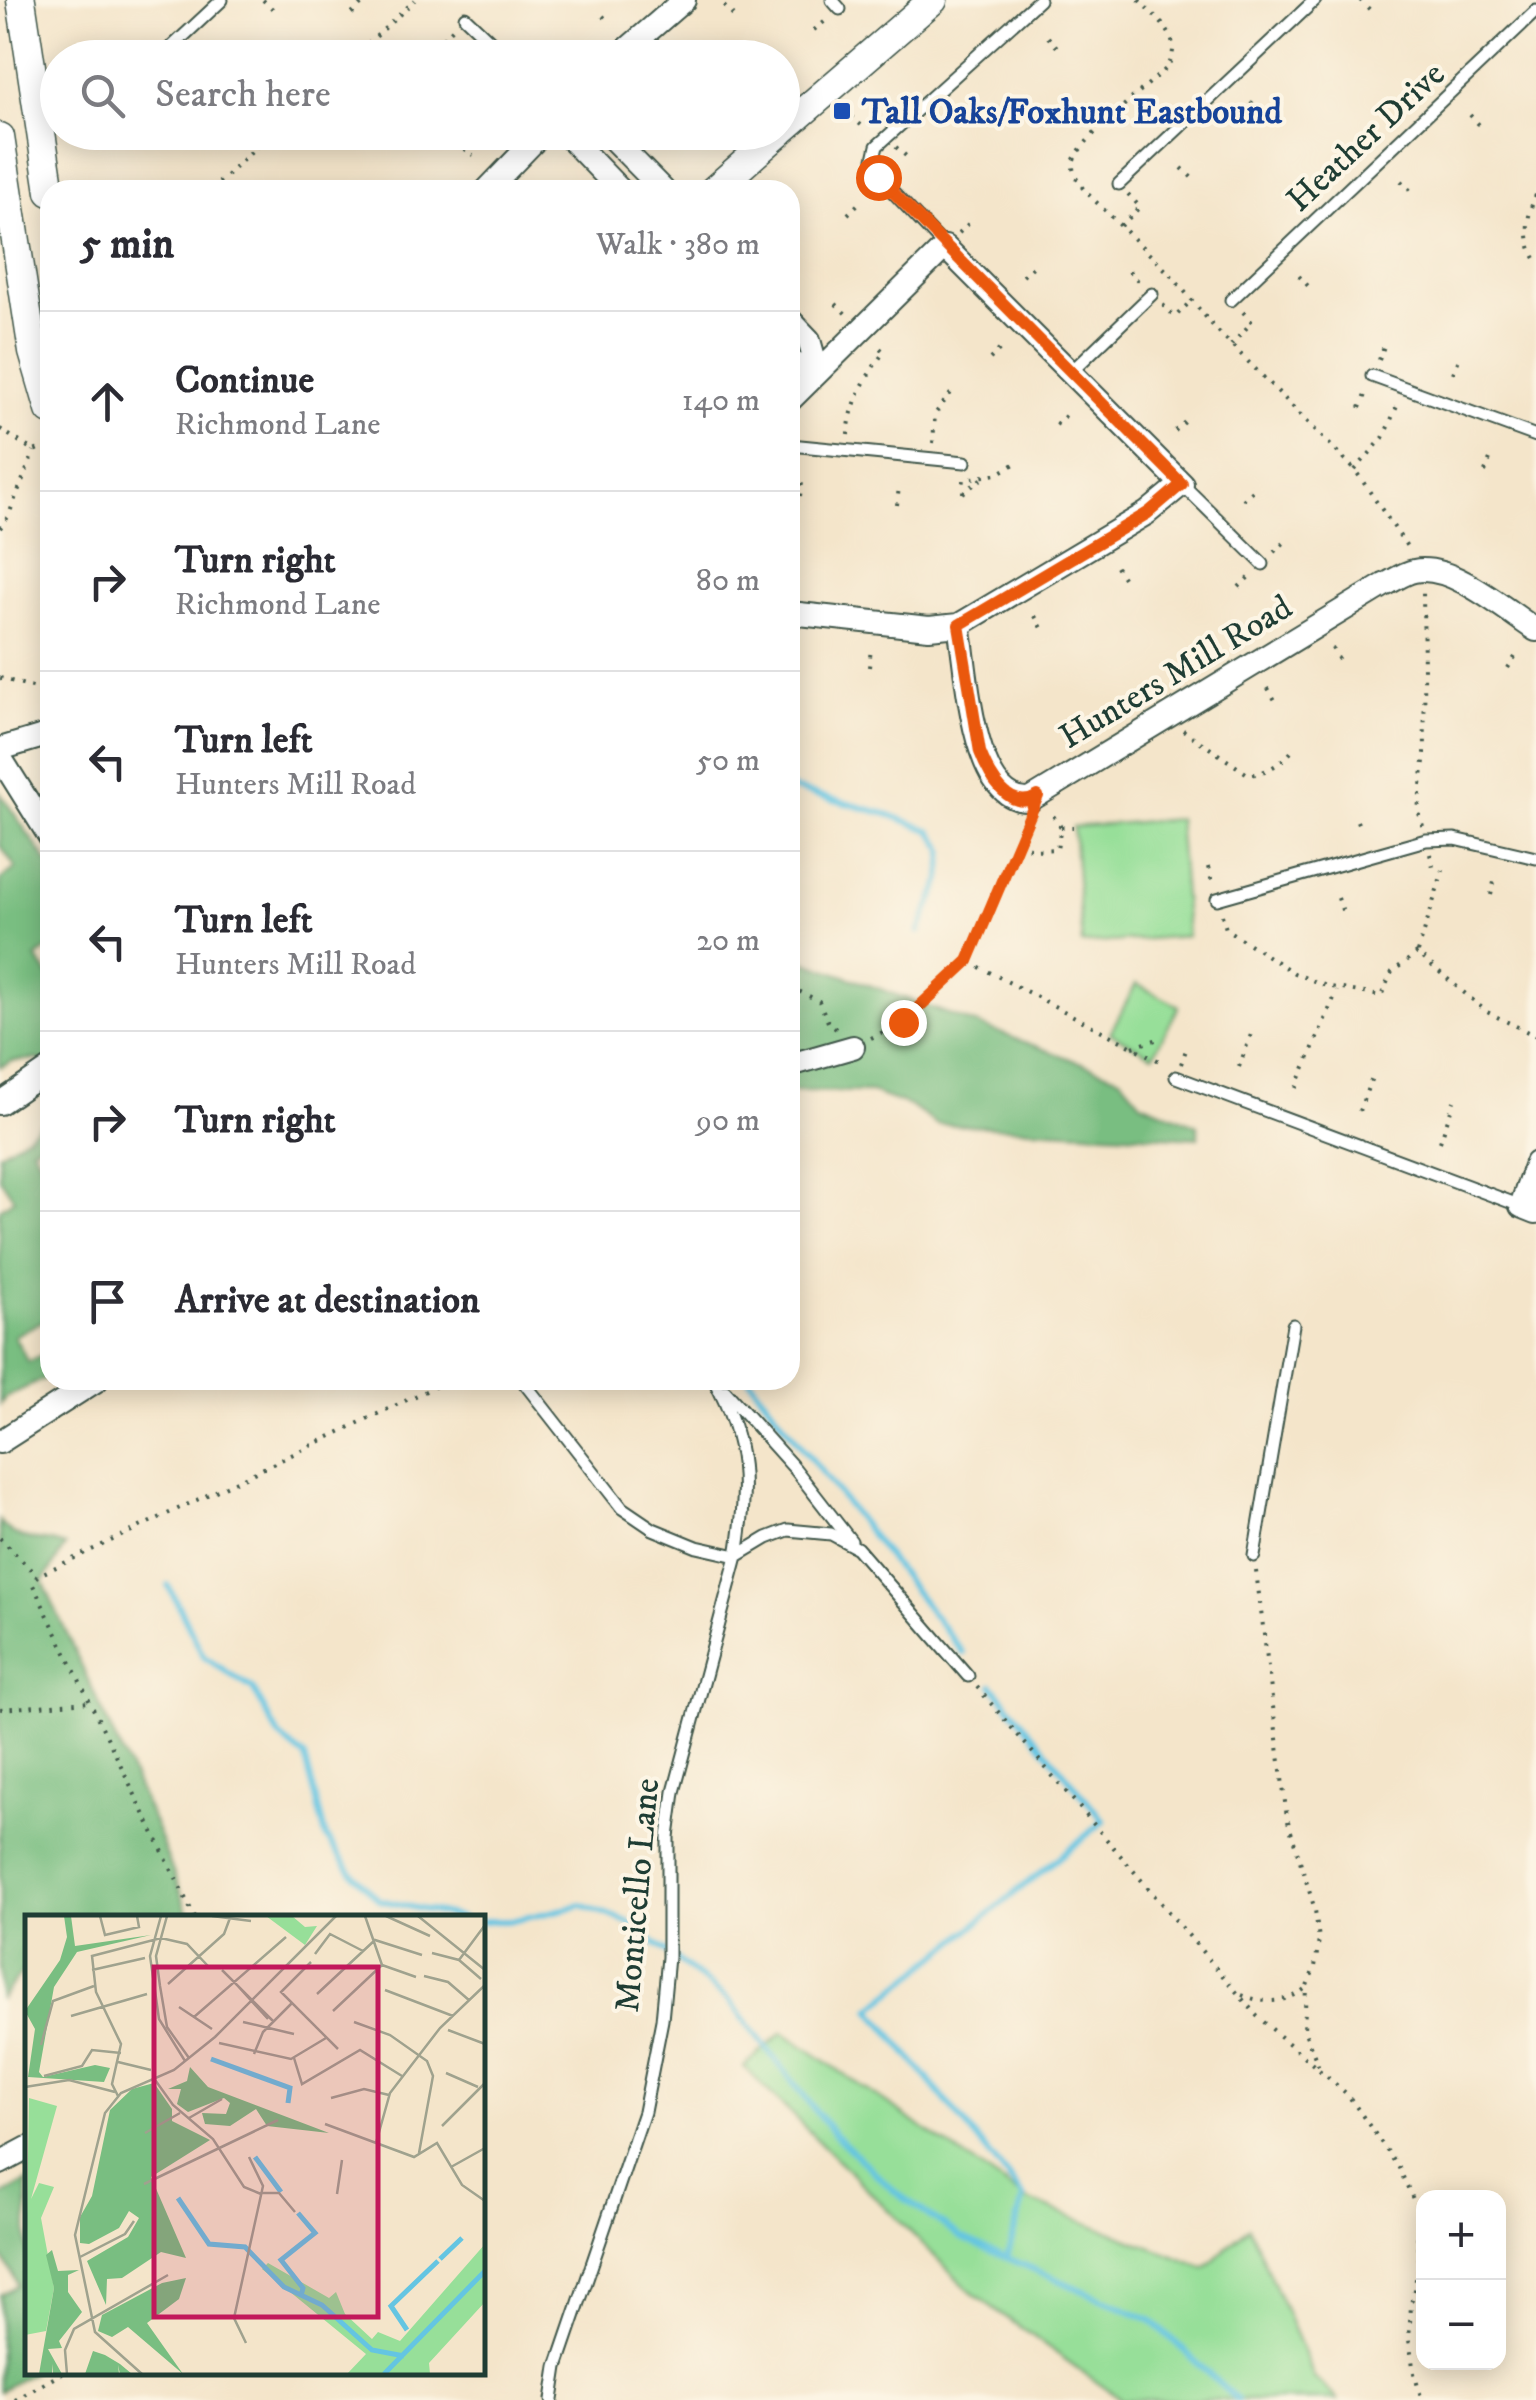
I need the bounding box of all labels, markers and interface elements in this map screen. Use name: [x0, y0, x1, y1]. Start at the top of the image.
search box: [40, 40, 800, 150]
street label: Heather Drive: [1278, 53, 1455, 222]
icon: search: [75, 68, 130, 123]
text: Search here: [155, 71, 331, 119]
place label: Tall Oaks/Foxhunt Eastbound: [861, 91, 1282, 135]
marker: Tall Oaks/Foxhunt Eastbound: [831, 100, 853, 122]
route start: [856, 155, 902, 201]
text: 5 min: [80, 219, 174, 271]
text: Walk · 380 m: [596, 225, 760, 265]
text: Continue: [175, 357, 314, 405]
icon: ahead: [80, 374, 135, 429]
text: 140 m: [682, 381, 760, 421]
text: Richmond Lane: [175, 405, 381, 445]
text: Turn right: [175, 537, 336, 585]
icon: right: [80, 554, 135, 609]
text: 80 m: [696, 561, 760, 601]
text: Richmond Lane: [175, 585, 381, 625]
street label: Hunters Mill Road: [1052, 586, 1301, 759]
text: Turn left: [175, 717, 313, 765]
icon: left: [80, 734, 135, 789]
text: 50 m: [696, 741, 760, 781]
text: Hunters Mill Road: [175, 765, 416, 805]
text: Turn left: [175, 897, 313, 945]
icon: left: [80, 914, 135, 969]
text: 20 m: [696, 921, 760, 961]
text: Hunters Mill Road: [175, 945, 416, 985]
route end: [881, 1000, 927, 1046]
icon: right: [80, 1094, 135, 1149]
text: Turn right: [175, 1097, 336, 1145]
text: 90 m: [696, 1101, 760, 1141]
icon: arrive: [80, 1274, 135, 1329]
text: Arrive at destination: [175, 1277, 480, 1325]
street label: Monticello Lane: [606, 1776, 670, 2014]
inset map: [25, 1915, 485, 2375]
map controls: [1416, 2190, 1506, 2370]
button: +: [1416, 2190, 1506, 2280]
button: −: [1416, 2280, 1506, 2370]

